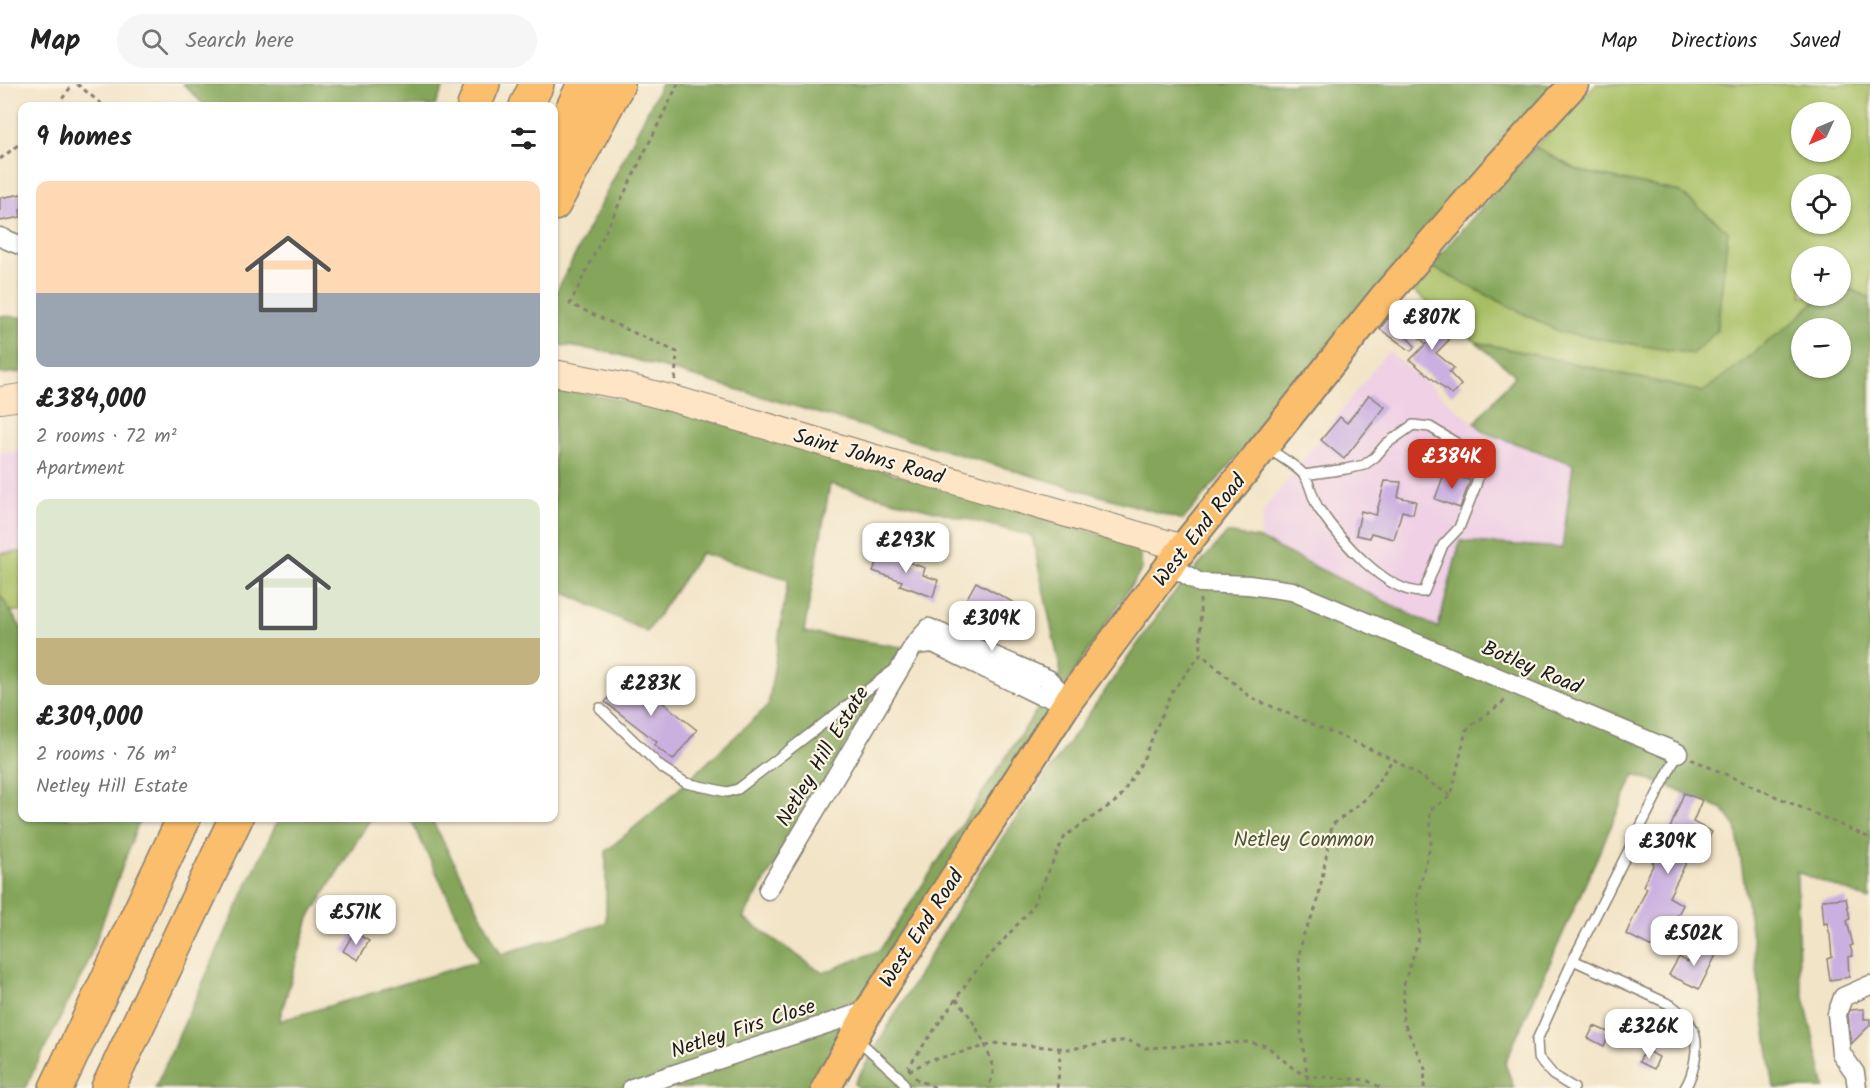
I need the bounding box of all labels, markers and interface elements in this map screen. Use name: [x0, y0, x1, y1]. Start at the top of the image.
search box: [117, 14, 537, 68]
text: Map: [30, 19, 81, 64]
text: Search here: [186, 24, 294, 59]
icon: search: [138, 25, 171, 58]
text: Map: [1601, 25, 1637, 58]
text: Directions: [1670, 25, 1757, 58]
text: Saved: [1790, 25, 1840, 58]
north arrow: [1791, 102, 1851, 162]
map controls: [1791, 102, 1851, 378]
text: 9 homes: [36, 117, 132, 159]
icon: filters: [507, 122, 540, 155]
button: locate: [1791, 174, 1851, 234]
icon: home: [234, 220, 342, 328]
button: +: [1791, 246, 1851, 306]
pin: £807K: [1390, 300, 1474, 351]
text: £807K: [1403, 303, 1461, 335]
button: −: [1791, 318, 1851, 378]
text: £384,000: [36, 379, 146, 421]
street label: Saint Johns Road: [790, 420, 948, 495]
text: 2 rooms · 72 m²: [36, 421, 177, 453]
pin: £384K: [1410, 439, 1494, 490]
text: £384K: [1422, 442, 1482, 474]
text: Apartment: [36, 453, 125, 485]
street label: West End Road: [1145, 467, 1255, 595]
pin: £293K: [864, 523, 948, 574]
text: £293K: [876, 526, 936, 558]
icon: home: [234, 538, 342, 646]
pin: £309K: [950, 601, 1034, 652]
text: £309K: [963, 604, 1021, 636]
street label: Botley Road: [1476, 632, 1587, 704]
pin: £283K: [609, 666, 693, 717]
text: £283K: [620, 669, 682, 701]
street label: Netley Hill Estate: [768, 680, 879, 834]
text: £309,000: [36, 697, 143, 739]
text: 2 rooms · 76 m²: [36, 739, 176, 771]
text: Netley Hill Estate: [36, 771, 188, 803]
park label: Netley Common: [1234, 824, 1374, 857]
pin: £309K: [1626, 824, 1710, 875]
text: £309K: [1639, 827, 1697, 859]
street label: West End Road: [871, 862, 973, 995]
pin: £571K: [314, 895, 398, 946]
text: £571K: [330, 898, 382, 930]
pin: £502K: [1652, 916, 1736, 967]
text: £502K: [1665, 919, 1723, 951]
street label: Netley Firs Close: [667, 990, 821, 1068]
pin: £326K: [1607, 1009, 1691, 1060]
text: £326K: [1619, 1012, 1679, 1044]

